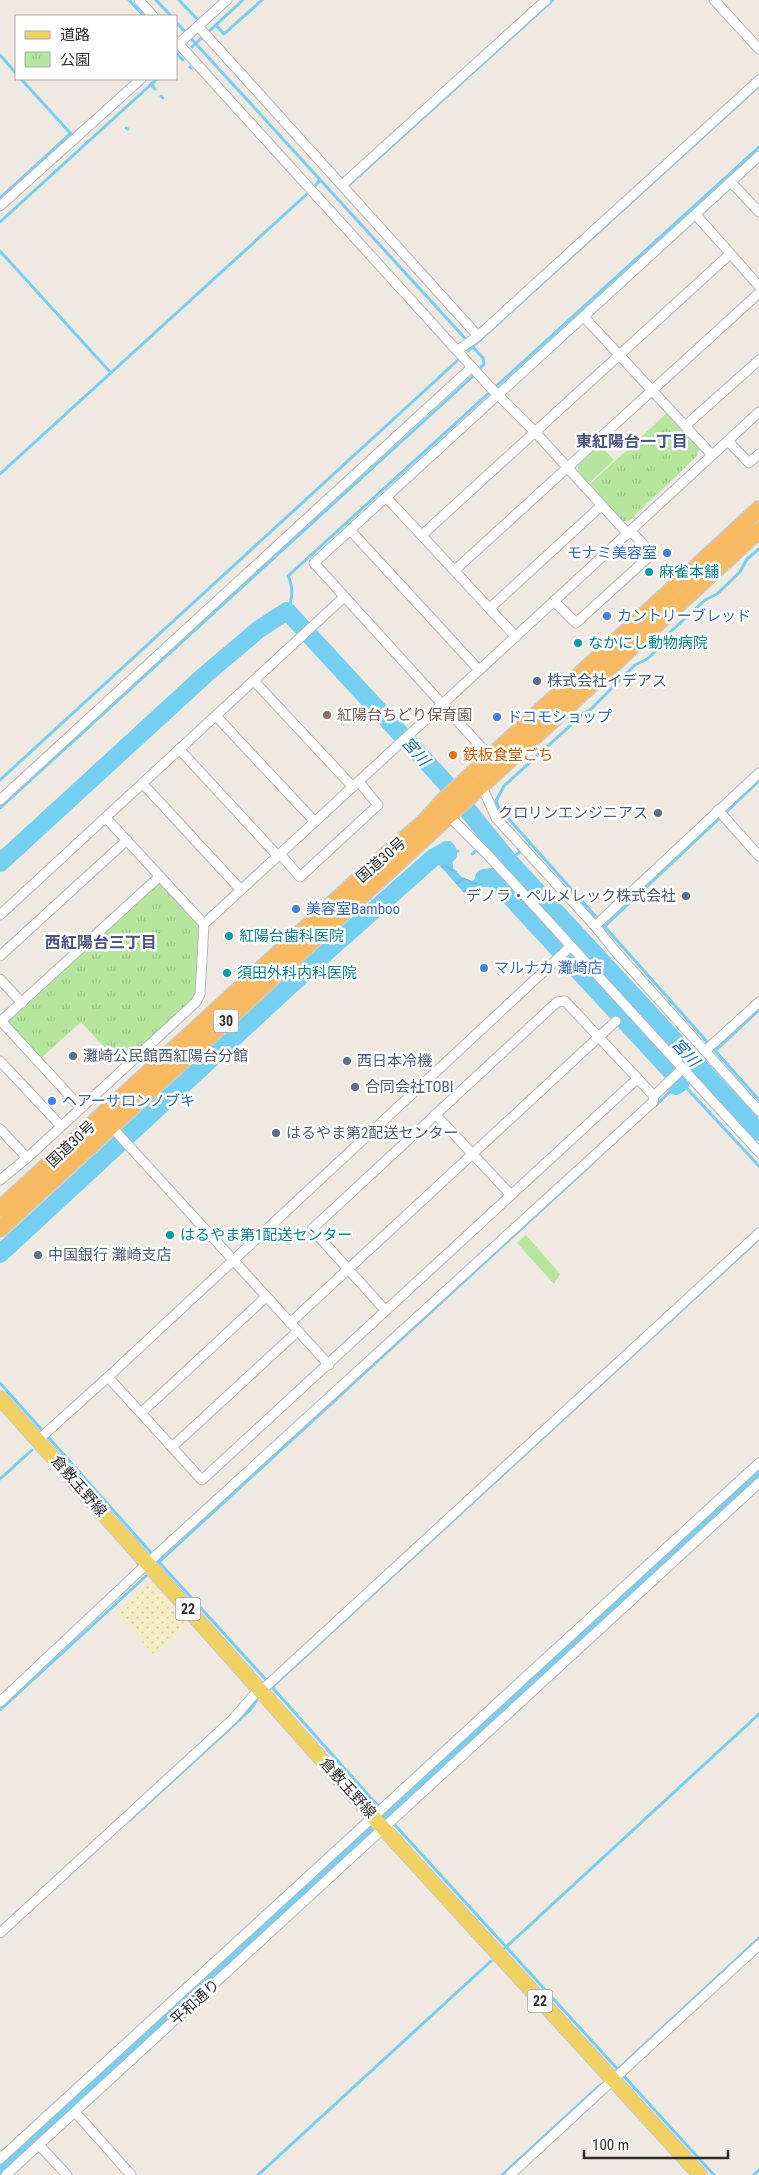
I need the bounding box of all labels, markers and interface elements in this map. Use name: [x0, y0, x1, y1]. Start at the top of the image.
legend: [15, 15, 178, 80]
text: 道路: [60, 26, 90, 44]
text: 公園: [60, 51, 90, 69]
district label: 東紅陽台一丁目: [576, 432, 688, 451]
place label: モナミ美容室: [567, 544, 657, 562]
marker: モナミ美容室: [661, 547, 673, 559]
place label: 麻雀本舗: [659, 563, 719, 581]
marker: 麻雀本舗: [643, 566, 655, 578]
place label: カントリーブレッド: [617, 607, 751, 625]
marker: カントリーブレッド: [601, 610, 613, 622]
place label: なかにし動物病院: [588, 634, 708, 652]
marker: なかにし動物病院: [572, 637, 584, 649]
place label: 株式会社イデアス: [547, 672, 667, 690]
marker: 株式会社イデアス: [531, 675, 543, 687]
place label: 紅陽台ちどり保育園: [337, 706, 472, 724]
place label: ドコモショップ: [507, 708, 612, 726]
marker: 紅陽台ちどり保育園: [321, 709, 333, 721]
marker: ドコモショップ: [491, 711, 503, 723]
water label: 宮川: [398, 733, 435, 771]
place label: 鉄板食堂ごち: [463, 746, 553, 764]
marker: 鉄板食堂ごち: [447, 749, 459, 761]
place label: クロリンエンジニアス: [498, 804, 648, 822]
marker: クロリンエンジニアス: [652, 807, 664, 819]
street label: 国道30号: [353, 834, 409, 886]
place label: デノラ・ペルメレック株式会社: [466, 887, 676, 905]
marker: デノラ・ペルメレック株式会社: [680, 890, 692, 902]
place label: 美容室Bamboo: [306, 900, 400, 918]
marker: 美容室Bamboo: [290, 903, 302, 915]
place label: 紅陽台歯科医院: [239, 927, 344, 945]
marker: 紅陽台歯科医院: [223, 930, 235, 942]
district label: 西紅陽台三丁目: [45, 933, 157, 952]
place label: マルナカ 灘崎店: [494, 959, 602, 977]
marker: マルナカ 灘崎店: [478, 962, 490, 974]
place label: 須田外科内科医院: [237, 964, 357, 982]
marker: 須田外科内科医院: [221, 967, 233, 979]
road number: 30: [214, 1009, 238, 1032]
water label: 宮川: [668, 1034, 705, 1072]
place label: 灘崎公民館西紅陽台分館: [83, 1047, 248, 1065]
marker: 灘崎公民館西紅陽台分館: [67, 1050, 79, 1062]
place label: 西日本冷機: [357, 1052, 432, 1070]
marker: 西日本冷機: [341, 1055, 353, 1067]
place label: 合同会社TOBI: [365, 1078, 454, 1096]
marker: 合同会社TOBI: [349, 1081, 361, 1093]
place label: ヘアーサロンノブキ: [62, 1092, 195, 1110]
marker: ヘアーサロンノブキ: [46, 1095, 58, 1107]
street label: 国道30号: [43, 1117, 99, 1171]
place label: はるやま第2配送センター: [286, 1124, 458, 1142]
marker: はるやま第2配送センター: [270, 1127, 282, 1139]
place label: はるやま第1配送センター: [180, 1226, 352, 1244]
marker: はるやま第1配送センター: [164, 1229, 176, 1241]
place label: 中国銀行 灘崎支店: [48, 1246, 171, 1264]
marker: 中国銀行 灘崎支店: [32, 1249, 44, 1261]
street label: 倉敷玉野線: [48, 1452, 110, 1520]
road number: 22: [176, 1598, 200, 1620]
street label: 倉敷玉野線: [316, 1754, 380, 1822]
street label: 平和通り: [167, 1975, 223, 2029]
road number: 22: [528, 1990, 552, 2012]
scale bar: [584, 2128, 728, 2160]
text: 100 m: [592, 2136, 629, 2154]

